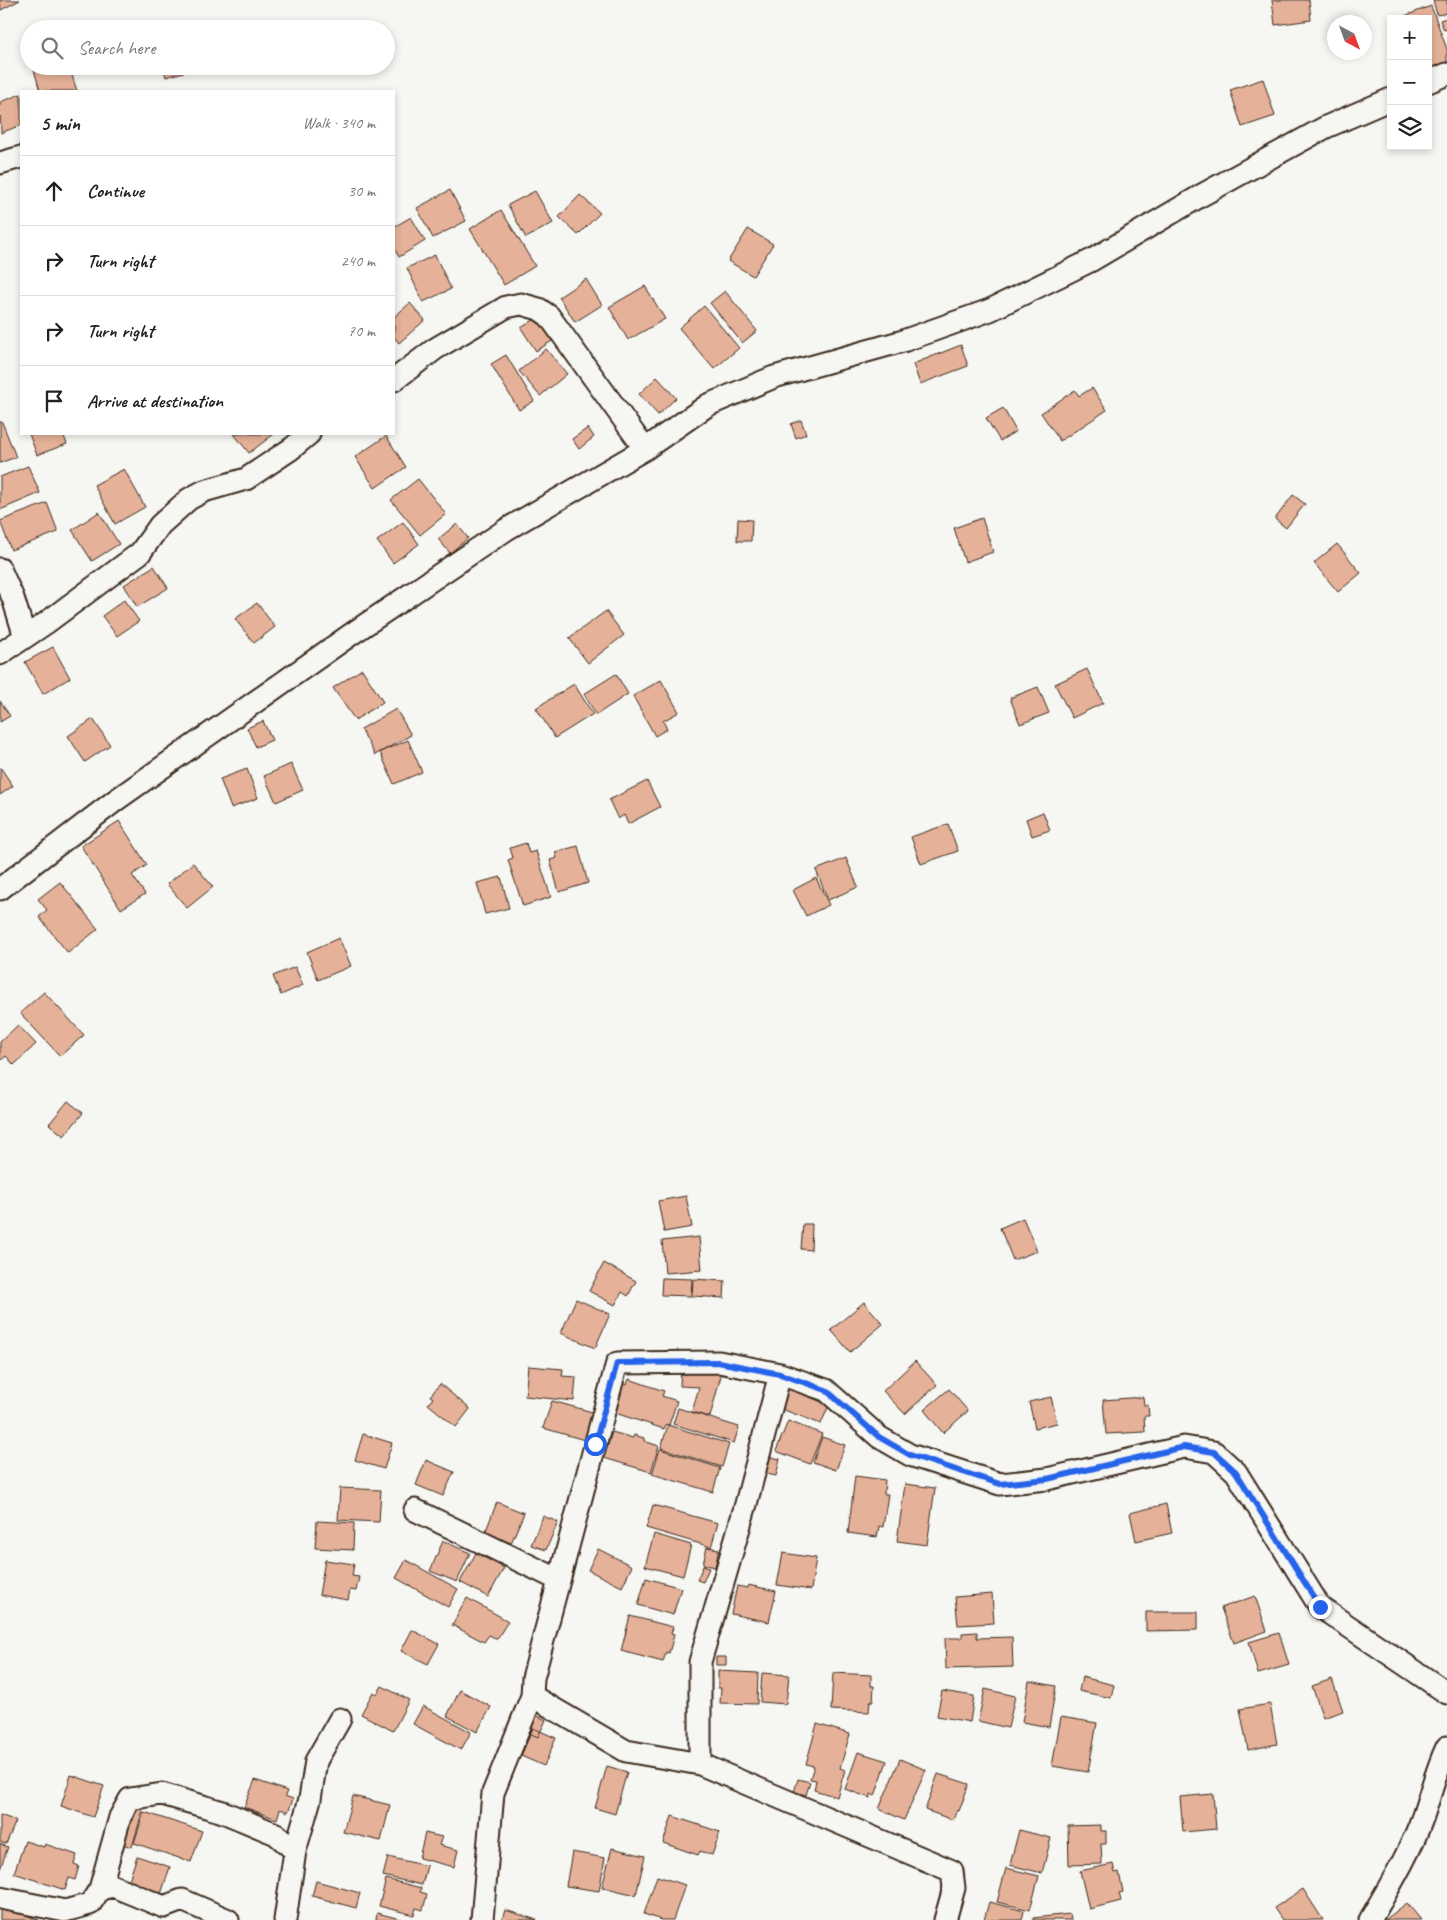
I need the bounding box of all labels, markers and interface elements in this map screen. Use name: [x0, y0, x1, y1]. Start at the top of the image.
north arrow: [1327, 15, 1372, 60]
map controls: [1387, 15, 1432, 150]
button: +: [1387, 15, 1432, 60]
search box: [20, 20, 395, 75]
icon: search: [38, 34, 66, 62]
text: Search here: [78, 36, 155, 60]
button: −: [1387, 60, 1432, 105]
button: layers: [1387, 105, 1432, 150]
text: 5 min: [40, 110, 80, 136]
text: Walk · 340 m: [303, 113, 375, 133]
icon: ahead: [40, 177, 68, 205]
text: Continue: [87, 179, 144, 203]
text: 30 m: [348, 181, 375, 201]
icon: right: [40, 247, 68, 275]
text: Turn right: [87, 249, 154, 273]
text: 240 m: [341, 251, 375, 271]
icon: right: [40, 317, 68, 345]
text: Turn right: [87, 319, 154, 343]
text: 70 m: [348, 321, 375, 341]
icon: arrive: [40, 387, 68, 415]
text: Arrive at destination: [87, 389, 223, 413]
route start: [584, 1433, 607, 1456]
route end: [1309, 1596, 1332, 1619]

